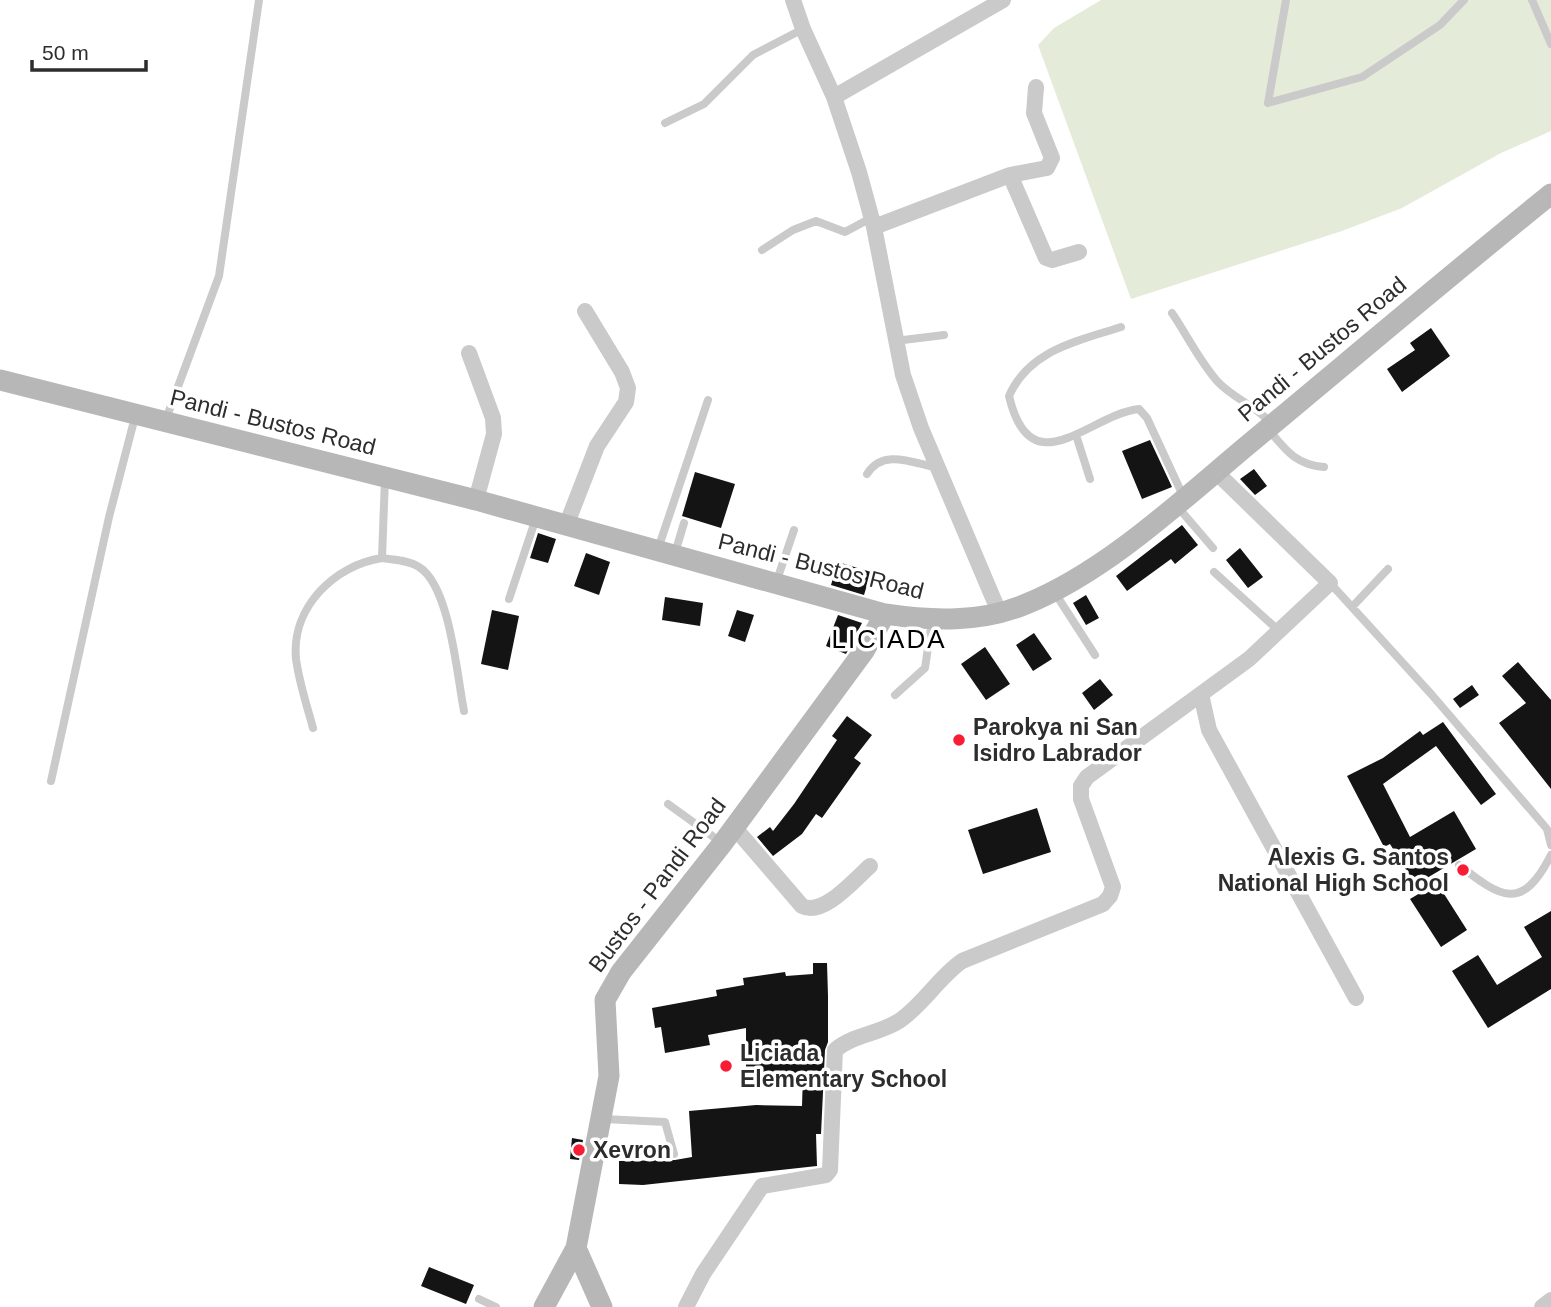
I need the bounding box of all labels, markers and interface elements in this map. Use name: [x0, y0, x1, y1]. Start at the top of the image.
scale bar: [32, 28, 145, 72]
text: 50 m: [42, 41, 89, 64]
street label: Pandi - Bustos Road: [1233, 271, 1411, 427]
street label: Pandi - Bustos Road: [168, 384, 378, 460]
street label: Pandi - Bustos Road: [716, 528, 926, 604]
district label: LICIADA: [831, 624, 947, 654]
place label: Parokya ni San Isidro Labrador: [973, 714, 1142, 766]
marker: Parokya ni San Isidro Labrador: [951, 732, 967, 748]
street label: Bustos - Pandi Road: [583, 793, 731, 977]
place label: Alexis G. Santos National High School: [1218, 844, 1449, 896]
marker: Alexis G. Santos National High School: [1455, 862, 1471, 878]
place label: Liciada Elementary School: [740, 1040, 947, 1092]
marker: Liciada Elementary School: [718, 1058, 734, 1074]
place label: Xevron: [593, 1137, 671, 1163]
marker: Xevron: [571, 1142, 587, 1158]

